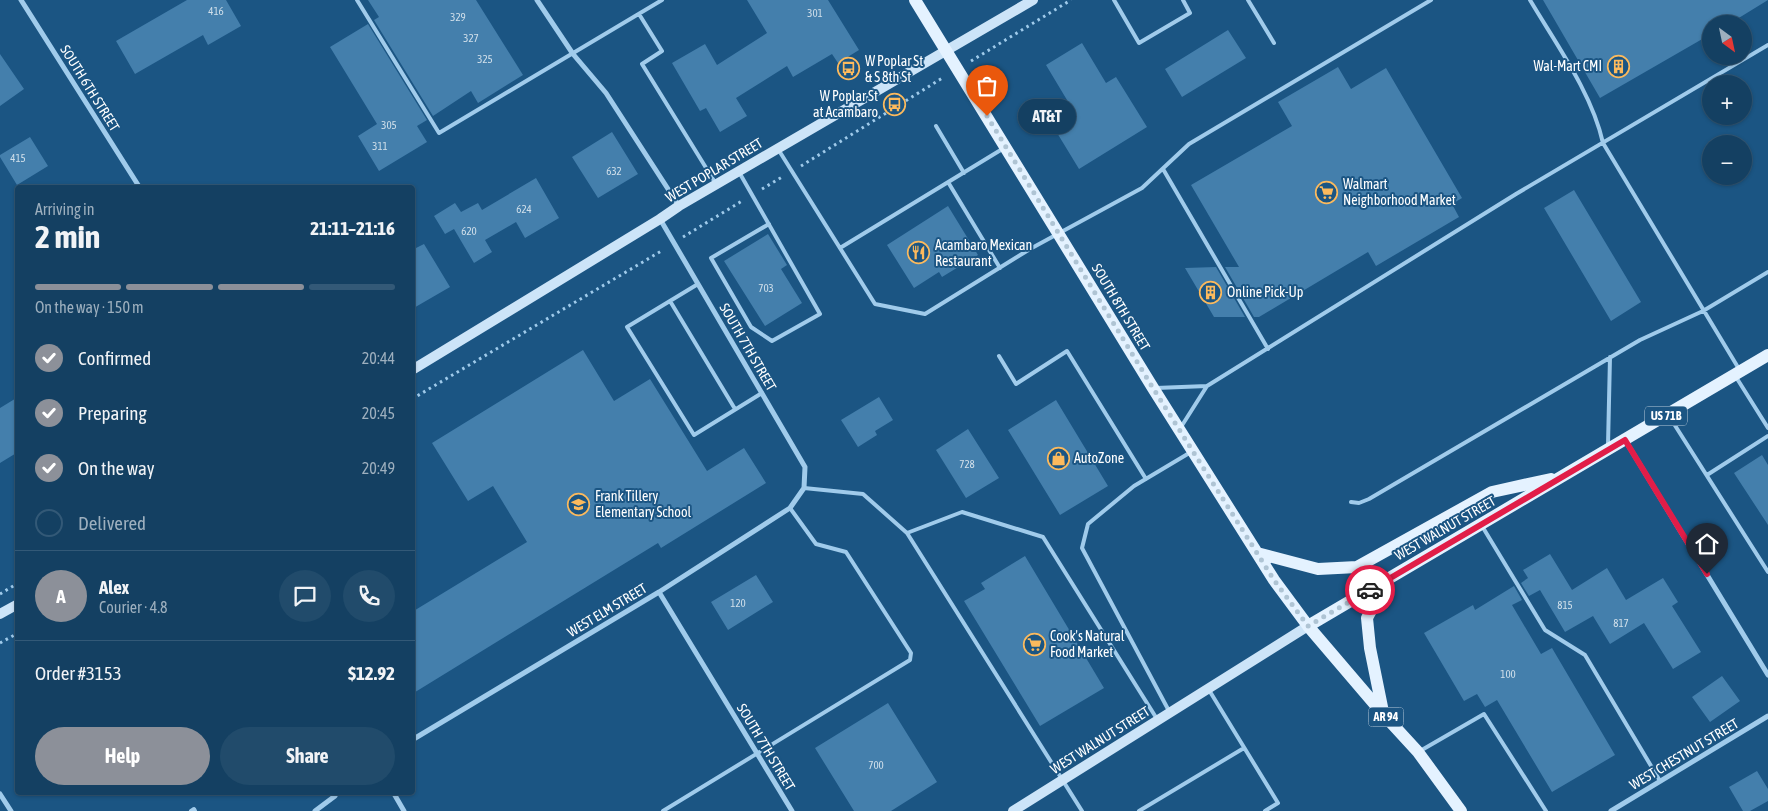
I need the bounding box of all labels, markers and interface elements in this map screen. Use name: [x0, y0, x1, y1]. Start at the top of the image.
house number: 416: [208, 5, 224, 17]
house number: 301: [807, 7, 823, 19]
house number: 329: [450, 11, 466, 23]
north arrow: [1702, 15, 1752, 65]
map controls: [1702, 15, 1752, 185]
house number: 327: [463, 32, 479, 44]
street label: SOUTH 6TH STREET: [57, 42, 123, 134]
house number: 325: [477, 53, 493, 65]
place label: W Poplar St & S 8th St: [865, 53, 923, 85]
building icon: Wal-Mart CMI: [1606, 54, 1630, 78]
bus stop icon: W Poplar St & S 8th St: [837, 57, 861, 81]
place label: Wal-Mart CMI: [1533, 58, 1602, 74]
pin: [966, 65, 1008, 116]
icon: bag: [973, 72, 1001, 100]
button: +: [1702, 75, 1752, 125]
place label: W Poplar St at Acambaro: [813, 88, 878, 120]
bus stop icon: W Poplar St at Acambaro: [882, 92, 906, 116]
callout: AT&T: [1017, 98, 1074, 134]
text: AT&T: [1032, 107, 1062, 125]
house number: 305: [381, 119, 397, 131]
street label: WEST POPLAR STREET: [663, 135, 765, 205]
button: −: [1702, 135, 1752, 185]
house number: 311: [372, 140, 388, 152]
house number: 415: [10, 152, 26, 164]
house number: 632: [606, 165, 622, 177]
place label: Walmart Neighborhood Market: [1343, 176, 1456, 208]
supermarket icon: Walmart Neighborhood Market: [1315, 180, 1339, 204]
text: Arriving in: [35, 200, 95, 218]
house number: 624: [516, 203, 532, 215]
text: 21:11–21:16: [310, 217, 395, 239]
text: 2 min: [35, 218, 100, 255]
house number: 620: [461, 225, 477, 237]
place label: Acambaro Mexican Restaurant: [935, 237, 1032, 269]
restaurant icon: Acambaro Mexican Restaurant: [907, 241, 931, 265]
street label: SOUTH 8TH STREET: [1089, 261, 1153, 353]
building icon: Online Pick-Up: [1199, 280, 1223, 304]
house number: 703: [758, 282, 774, 294]
place label: Online Pick-Up: [1227, 284, 1304, 300]
text: On the way · 150 m: [35, 298, 144, 316]
street label: SOUTH 7TH STREET: [716, 300, 780, 394]
icon: check: [35, 344, 63, 372]
text: Confirmed: [78, 347, 151, 369]
text: 20:44: [362, 349, 395, 367]
icon: check: [35, 399, 63, 427]
text: Preparing: [78, 402, 147, 424]
text: 20:45: [362, 404, 395, 422]
road number: US 71B: [1645, 406, 1687, 426]
shop icon: AutoZone: [1046, 446, 1070, 470]
place label: AutoZone: [1074, 450, 1124, 466]
icon: check: [35, 454, 63, 482]
text: On the way: [78, 457, 155, 479]
house number: 728: [959, 458, 975, 470]
text: 20:49: [362, 459, 395, 477]
place label: Frank Tillery Elementary School: [595, 488, 691, 520]
school or university icon: Frank Tillery Elementary School: [567, 492, 591, 516]
street label: WEST WALNUT STREET: [1392, 493, 1498, 563]
text: Delivered: [78, 512, 146, 534]
pin: [1686, 523, 1728, 574]
icon: home: [1693, 530, 1721, 558]
courier: [1345, 565, 1395, 615]
button: chat: [279, 570, 331, 622]
button: phone: [343, 570, 395, 622]
text: Alex: [99, 576, 129, 598]
icon: car: [1356, 576, 1384, 604]
street label: WEST ELM STREET: [564, 580, 650, 640]
text: A: [56, 585, 66, 607]
house number: 120: [730, 597, 746, 609]
text: Courier · 4.8: [99, 598, 168, 616]
house number: 815: [1557, 599, 1573, 611]
house number: 817: [1613, 617, 1629, 629]
place label: Cook's Natural Food Market: [1050, 628, 1125, 660]
supermarket icon: Cook's Natural Food Market: [1022, 632, 1046, 656]
text: Order #3153: [35, 662, 122, 684]
text: $12.92: [348, 662, 395, 684]
house number: 100: [1500, 668, 1516, 680]
street label: SOUTH 7TH STREET: [734, 701, 798, 793]
street label: WEST WALNUT STREET: [1047, 703, 1153, 777]
road number: AR 94: [1368, 708, 1404, 726]
street label: WEST CHESTNUT STREET: [1627, 715, 1741, 793]
button: Help: [35, 727, 210, 785]
button: Share: [220, 727, 395, 785]
house number: 700: [868, 759, 884, 771]

